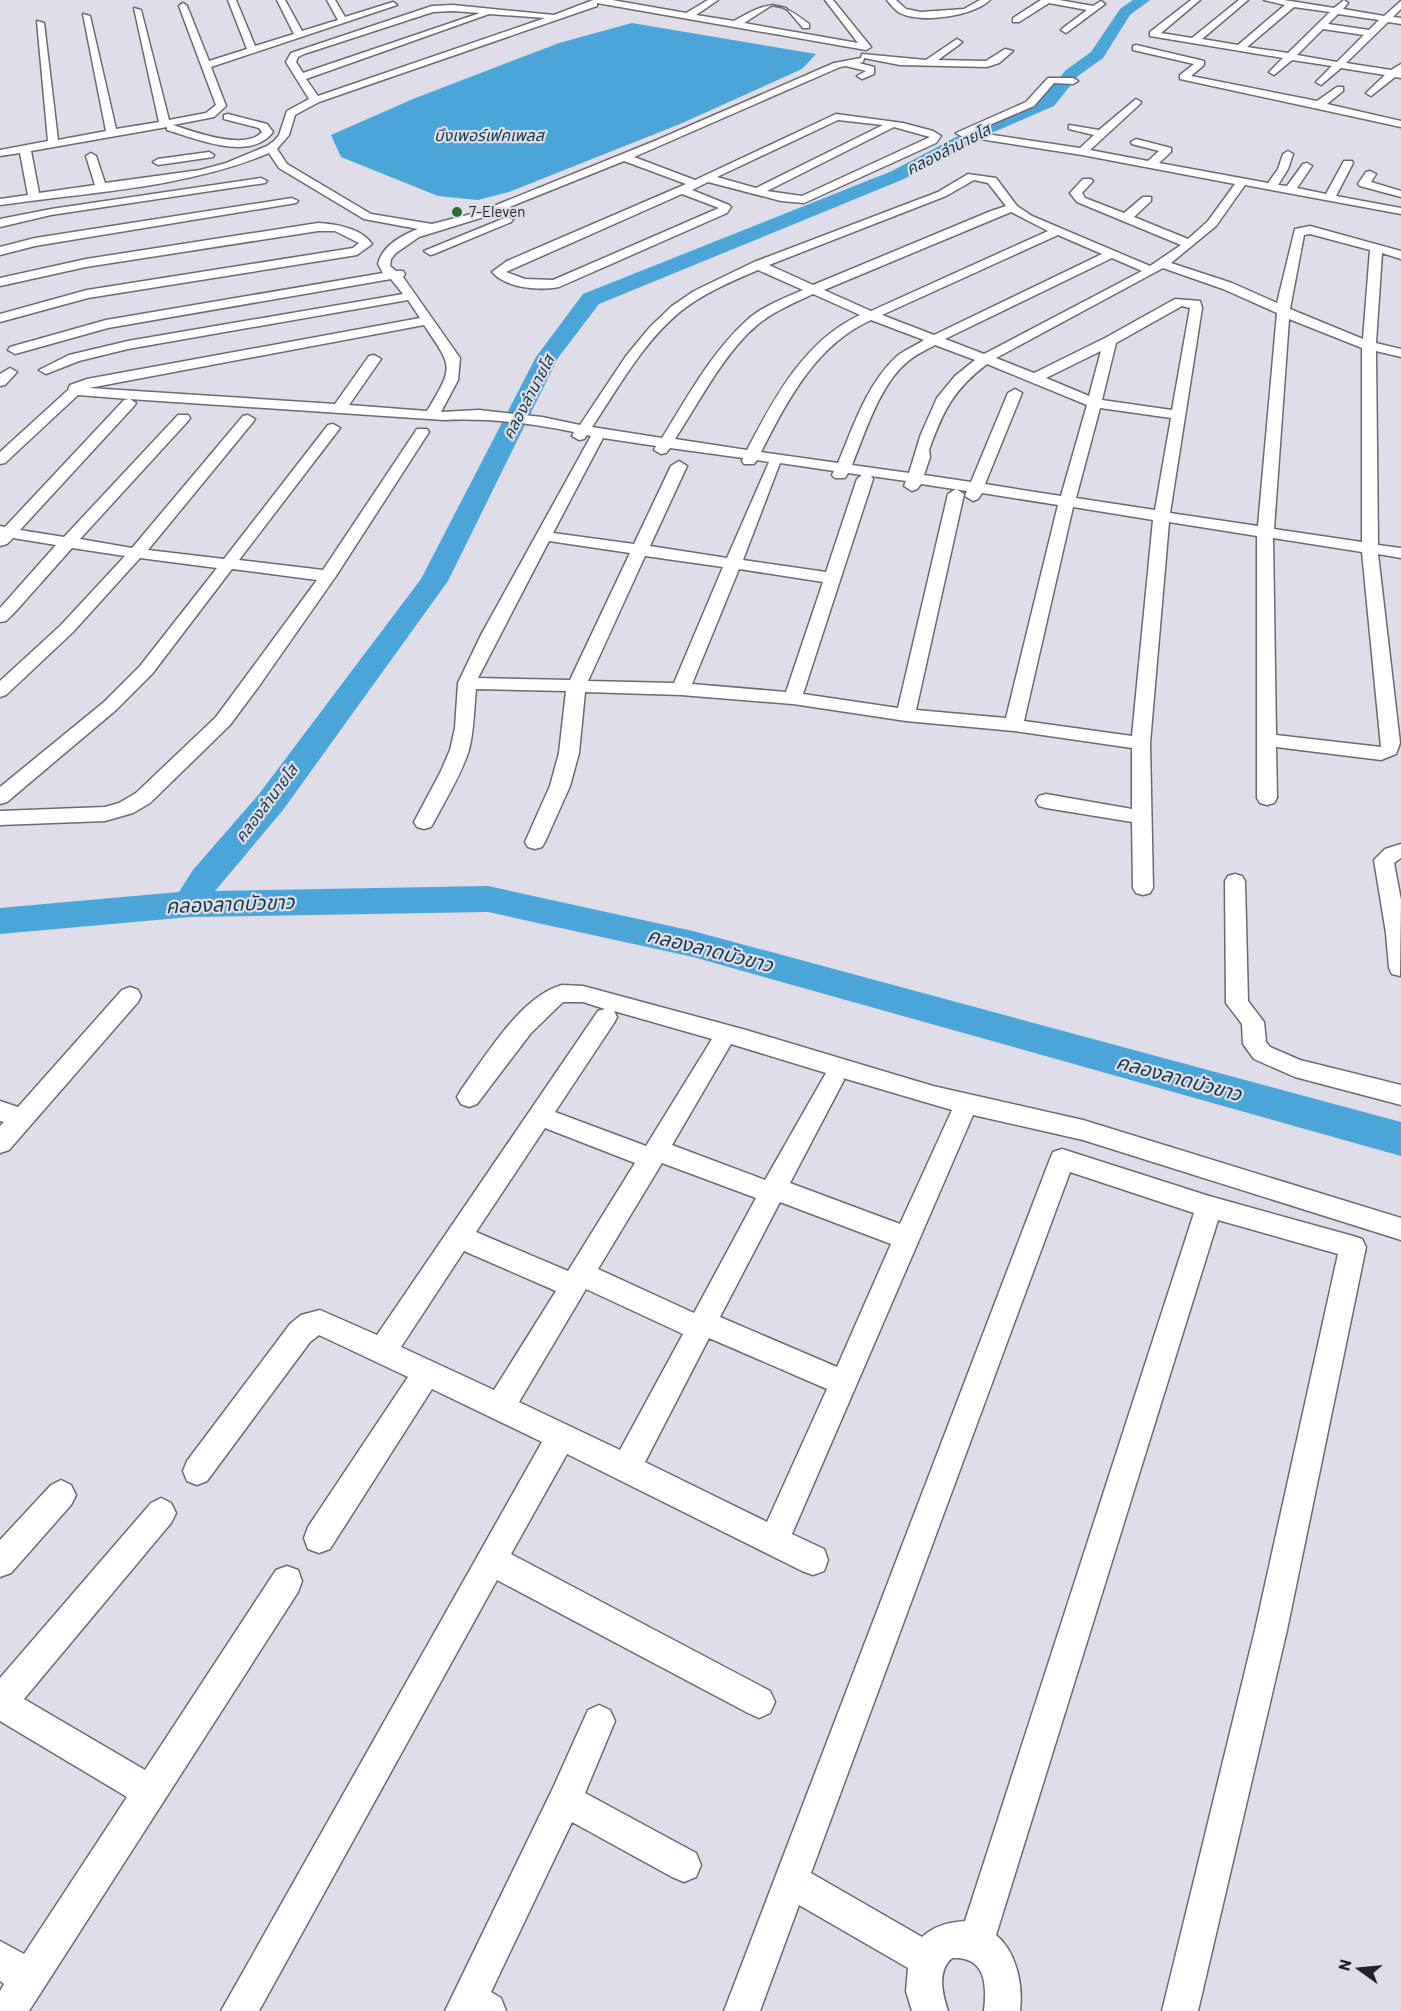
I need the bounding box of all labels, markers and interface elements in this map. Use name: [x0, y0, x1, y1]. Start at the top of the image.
water label: คลองลำนายโส: [902, 118, 995, 178]
water label: บึงเพอร์เฟคเพลส: [434, 125, 546, 144]
place label: 7-Eleven: [469, 202, 525, 220]
marker: 7-Eleven: [450, 205, 464, 219]
water label: คลองลำนายโส: [498, 350, 558, 442]
water label: คลองลำนายโส: [230, 759, 302, 845]
water label: คลองลาดบัวขาว: [165, 889, 296, 917]
water label: คลองลาดบัวขาว: [645, 922, 777, 977]
water label: คลองลาดบัวขาว: [1114, 1049, 1246, 1106]
north arrow: [1329, 1939, 1389, 1999]
text: N: [1333, 1957, 1355, 1973]

